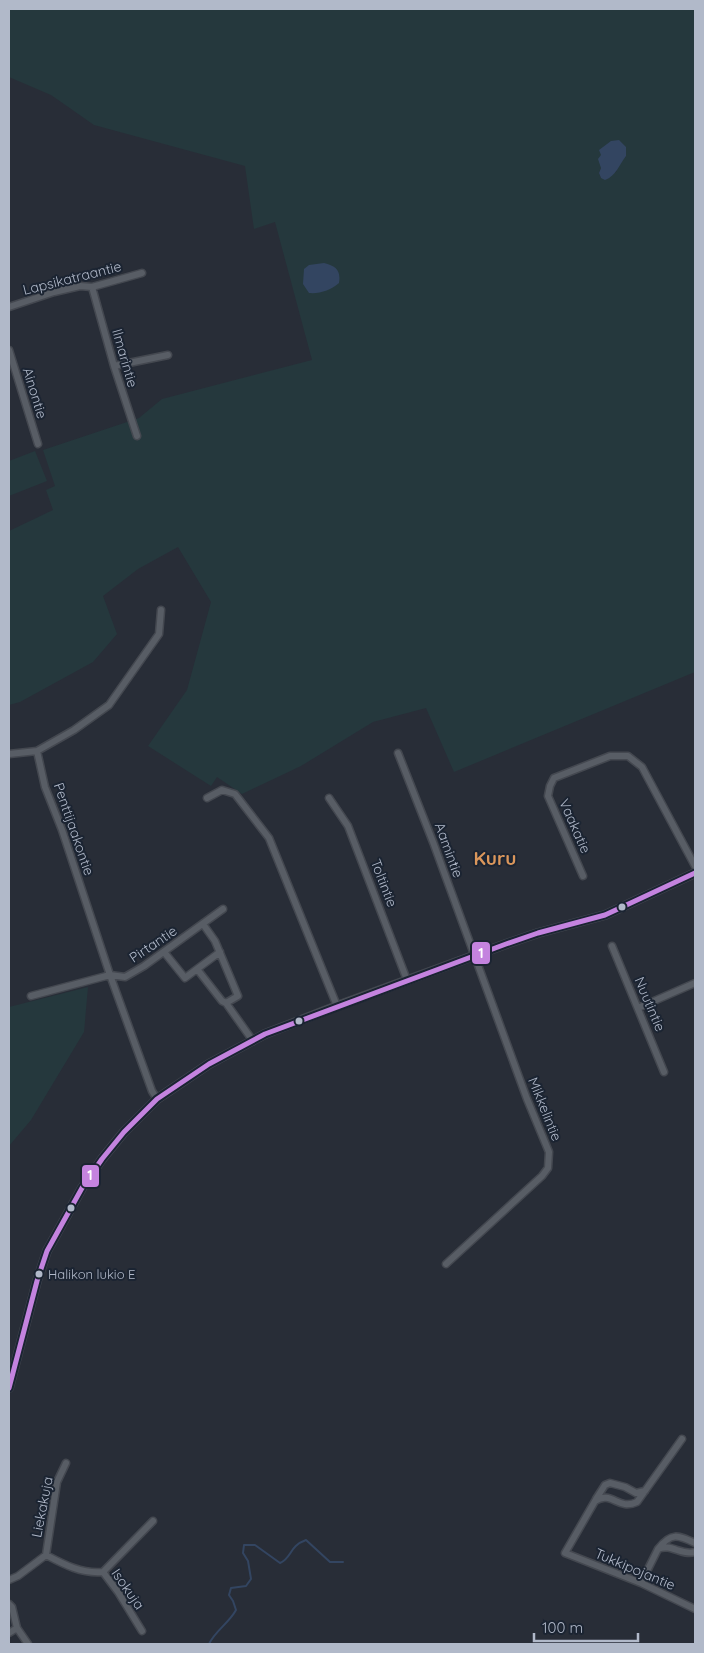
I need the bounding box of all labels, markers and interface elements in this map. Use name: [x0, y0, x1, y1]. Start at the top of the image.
street label: Lapsikatraantie: [21, 257, 123, 299]
street label: Ilmarintie: [108, 327, 142, 389]
street label: Ainontie: [19, 365, 51, 421]
street label: Penttijaakontie: [50, 780, 98, 878]
street label: Vaakatie: [555, 796, 595, 856]
street label: Aamintie: [431, 820, 467, 880]
district label: Kuru: [474, 846, 516, 870]
street label: Toltintie: [367, 856, 401, 910]
unlabelled marker: [617, 902, 627, 912]
street label: Pirtantie: [126, 921, 180, 966]
line badge: 1: [471, 941, 491, 965]
text: 1: [478, 944, 484, 962]
street label: Nuutintie: [630, 974, 670, 1034]
unlabelled marker: [294, 1016, 304, 1026]
street label: Mikkelintie: [524, 1075, 566, 1144]
line badge: 1: [81, 1164, 100, 1188]
text: 1: [87, 1166, 93, 1184]
unlabelled marker: [66, 1203, 76, 1213]
place label: Halikon lukio E: [48, 1266, 135, 1282]
marker: Halikon lukio E: [34, 1269, 44, 1279]
street label: Liekakuja: [27, 1475, 57, 1539]
street label: Tukkipojantie: [592, 1544, 678, 1594]
street label: Isokuja: [107, 1565, 149, 1613]
scale bar: [534, 1610, 638, 1642]
text: 100 m: [542, 1618, 583, 1637]

